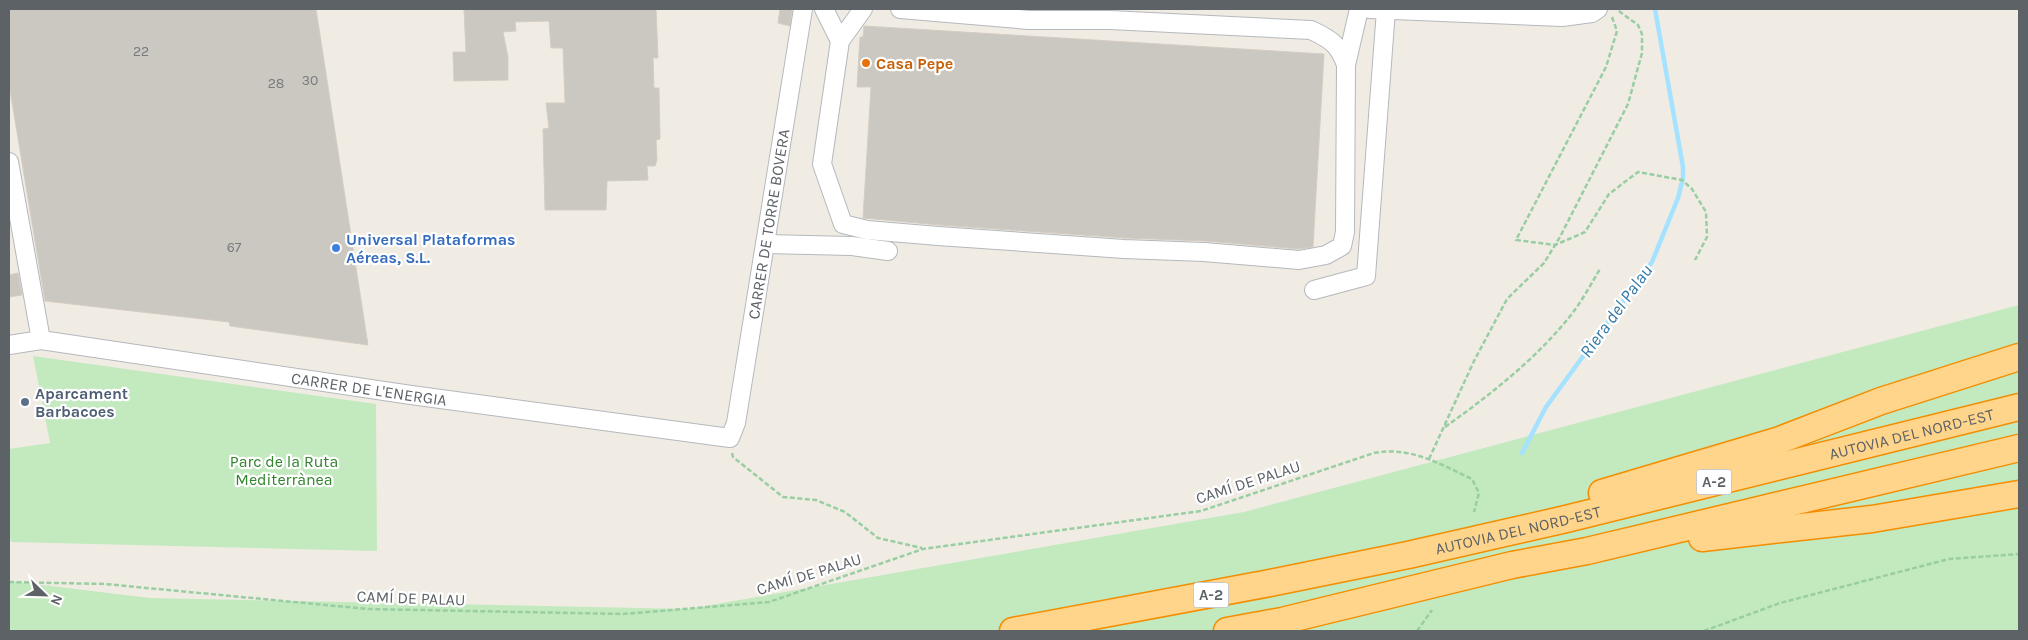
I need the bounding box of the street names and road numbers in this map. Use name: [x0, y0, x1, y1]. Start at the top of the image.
street label: CARRER DE TORRE BOVERA: [743, 128, 793, 321]
street label: CARRER DE L'ENERGIA: [290, 368, 448, 409]
street label: AUTOVIA DEL NORD-EST: [1827, 404, 1996, 463]
street label: CAMÍ DE PALAU: [1193, 456, 1303, 508]
road number: A-2: [1696, 470, 1732, 494]
street label: AUTOVIA DEL NORD-EST: [1433, 501, 1603, 558]
street label: CAMÍ DE PALAU: [754, 549, 864, 599]
road number: A-2: [1194, 582, 1228, 608]
street label: CAMÍ DE PALAU: [356, 587, 466, 609]

